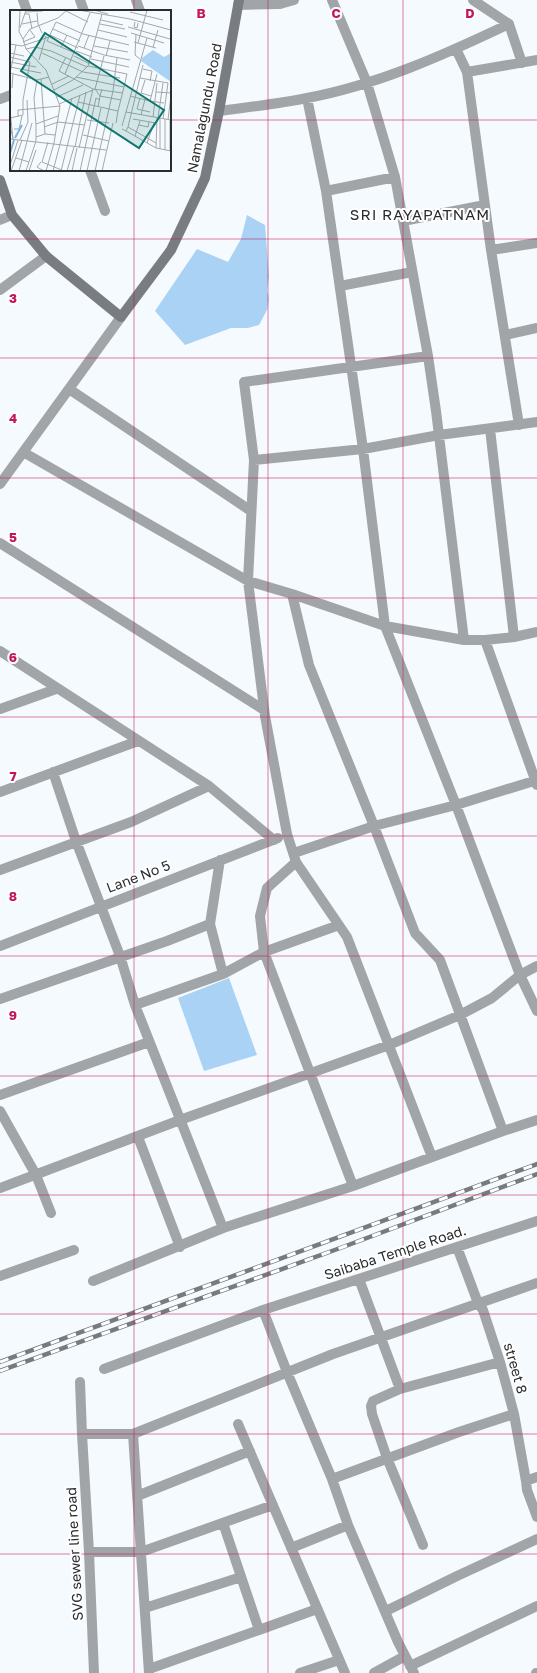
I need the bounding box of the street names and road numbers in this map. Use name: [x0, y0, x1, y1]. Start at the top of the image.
street label: Namalagundu Road: [183, 42, 225, 174]
street label: Lane No 5: [104, 856, 172, 896]
street label: Saibaba Temple Road.: [322, 1221, 468, 1283]
street label: street 8: [501, 1341, 531, 1395]
street label: SVG sewer line road: [62, 1487, 86, 1621]

